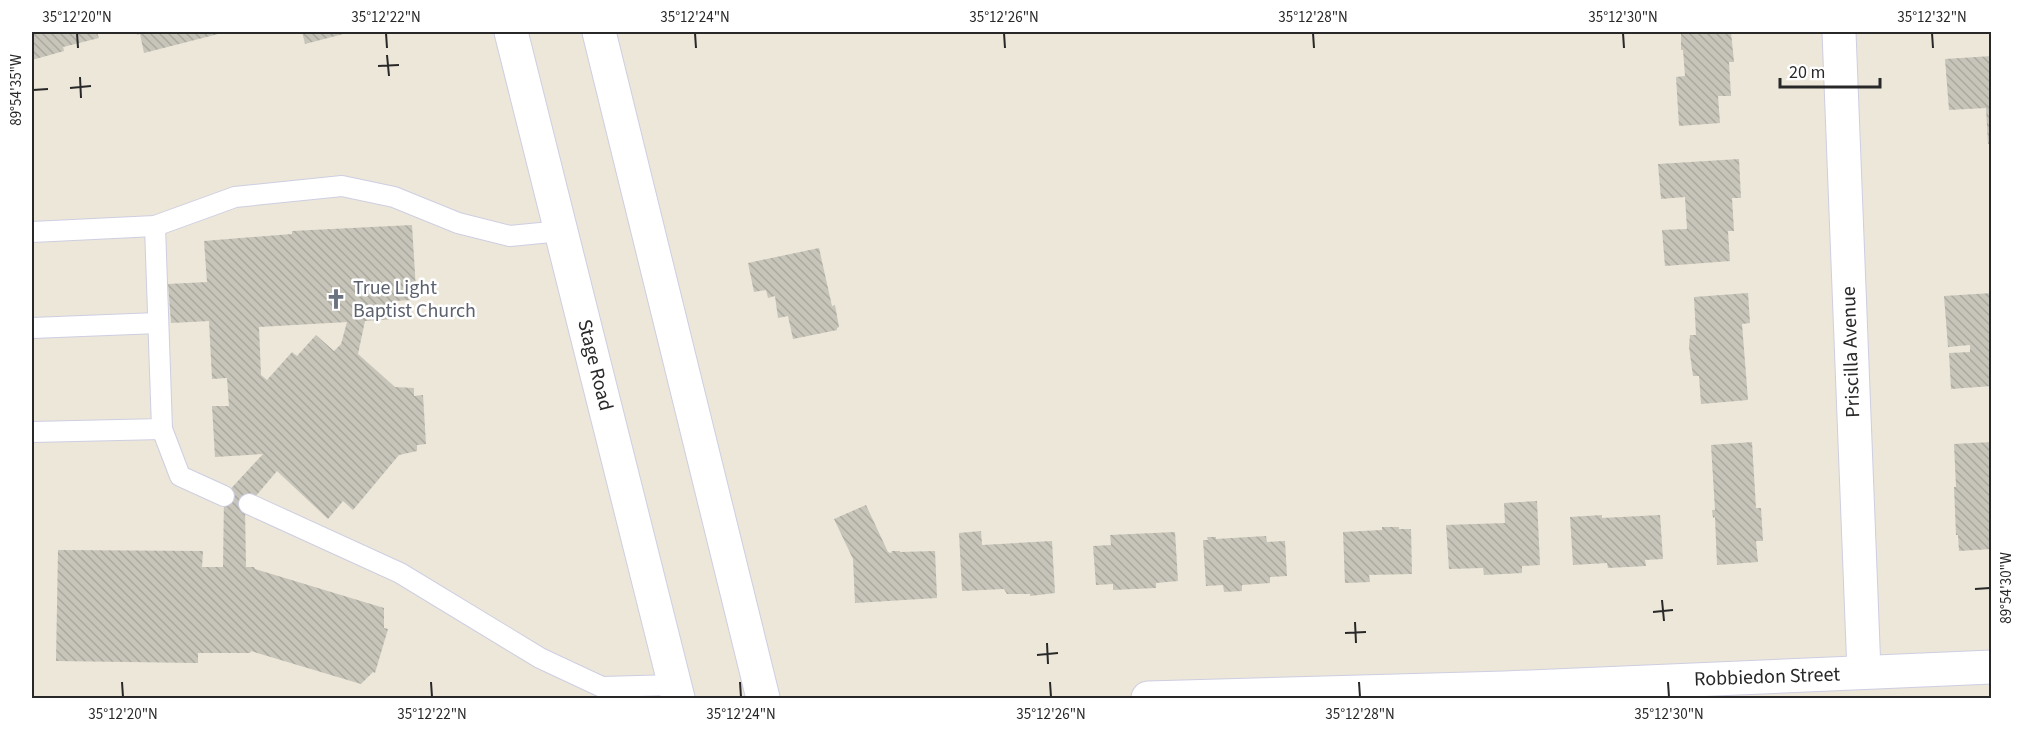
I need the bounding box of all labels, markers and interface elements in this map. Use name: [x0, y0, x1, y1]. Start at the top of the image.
text: 35°12'20"N: [42, 7, 112, 28]
text: 35°12'22"N: [351, 7, 421, 28]
text: 35°12'24"N: [660, 7, 730, 28]
text: 35°12'26"N: [969, 7, 1039, 28]
text: 35°12'28"N: [1278, 7, 1348, 28]
text: 35°12'30"N: [1588, 7, 1658, 28]
text: 35°12'32"N: [1897, 7, 1967, 28]
scale bar: [1780, 51, 1880, 89]
text: 89°54'35"W: [6, 54, 27, 126]
text: 20 m: [1789, 60, 1825, 85]
place label: True Light Baptist Church: [353, 274, 476, 325]
street label: Priscilla Avenue: [1835, 286, 1867, 418]
church icon: True Light Baptist Church: [324, 287, 348, 311]
street label: Stage Road: [570, 316, 620, 414]
text: 89°54'30"W: [1996, 552, 2017, 624]
street label: Robbiedon Street: [1694, 660, 1841, 694]
text: 35°12'20"N: [88, 704, 158, 725]
text: 35°12'22"N: [397, 704, 467, 725]
text: 35°12'24"N: [706, 704, 776, 725]
text: 35°12'26"N: [1016, 704, 1086, 725]
text: 35°12'28"N: [1325, 704, 1395, 725]
text: 35°12'30"N: [1634, 704, 1704, 725]

